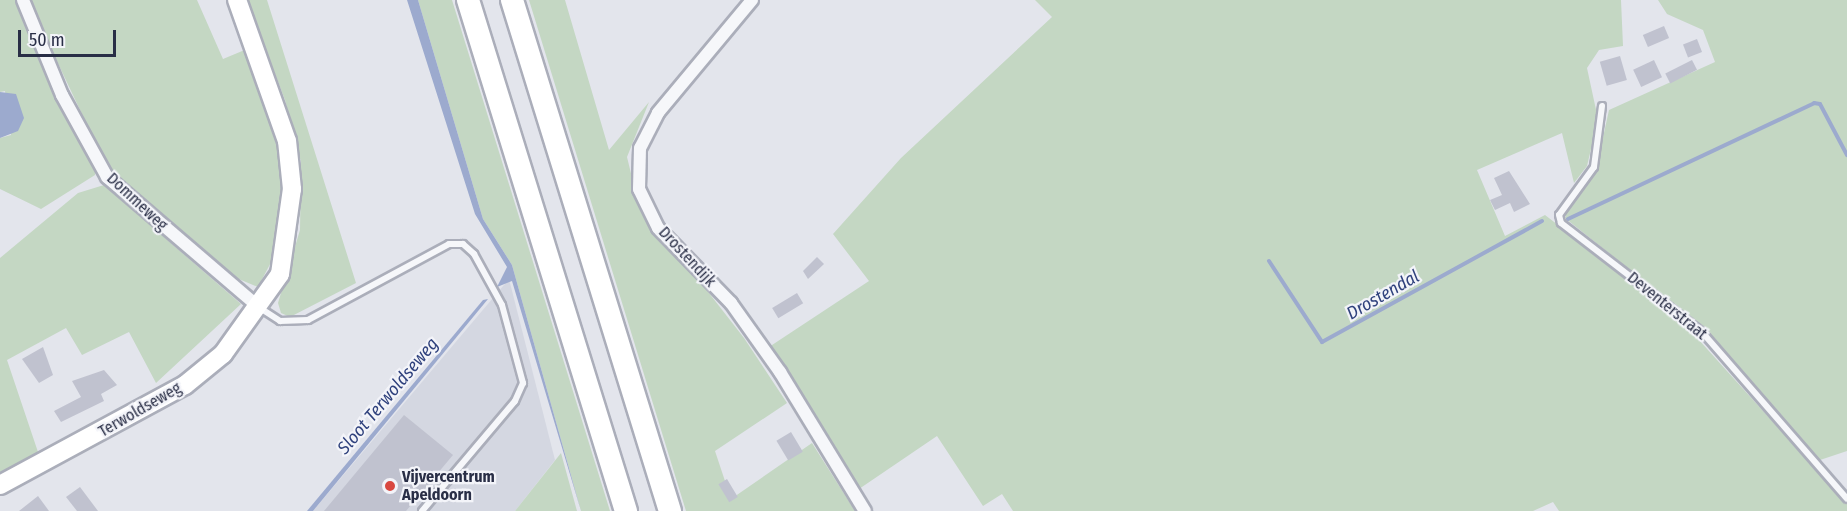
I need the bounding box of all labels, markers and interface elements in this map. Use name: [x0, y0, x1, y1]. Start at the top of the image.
scale bar: [21, 18, 118, 56]
text: 50 m: [29, 29, 65, 51]
street label: Dommeweg: [103, 169, 171, 235]
street label: Drostendijk: [654, 223, 720, 291]
water label: Drostendal: [1343, 266, 1423, 324]
street label: Deventerstraat: [1623, 268, 1711, 344]
water label: Sloot Terwoldseweg: [333, 333, 443, 459]
street label: Terwoldseweg: [95, 379, 185, 441]
place label: Vijvercentrum Apeldoorn: [402, 467, 495, 505]
marker: Vijvercentrum Apeldoorn: [383, 479, 397, 493]

